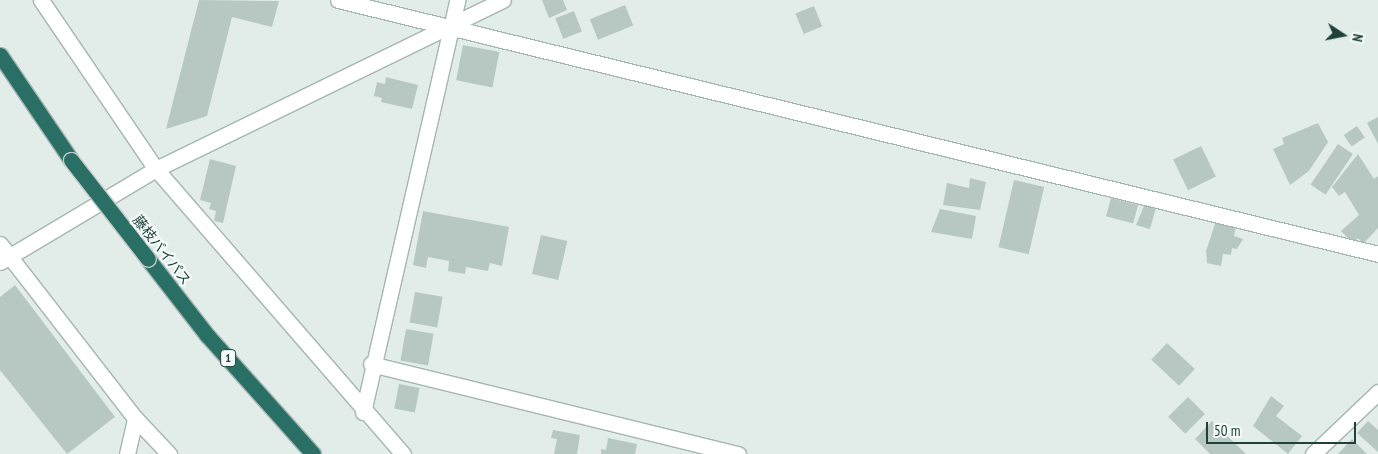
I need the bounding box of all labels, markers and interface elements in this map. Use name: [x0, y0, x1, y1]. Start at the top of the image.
north arrow: [1318, 10, 1368, 60]
text: N: [1348, 32, 1367, 43]
street label: 藤枝バイパス: [130, 212, 194, 288]
road number: 1: [219, 348, 237, 368]
scale bar: [1208, 412, 1358, 444]
text: 50 m: [1214, 421, 1240, 440]

